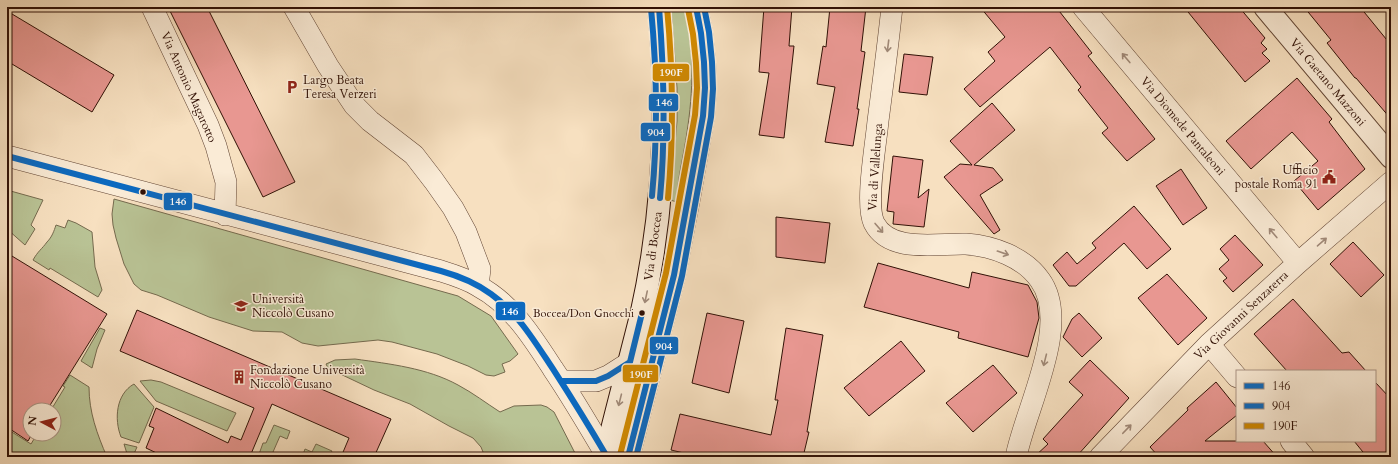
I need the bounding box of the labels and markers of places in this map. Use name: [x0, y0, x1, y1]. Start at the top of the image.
place label: Largo Beata Teresa Verzeri: [303, 72, 377, 102]
parking icon: Largo Beata Teresa Verzeri: [284, 79, 300, 95]
place label: Ufficio postale Roma 91: [1235, 162, 1319, 192]
public building icon: Ufficio postale Roma 91: [1321, 169, 1337, 185]
unlabelled marker: [138, 187, 148, 197]
place label: Università Niccolò Cusano: [252, 291, 335, 321]
school or university icon: Università Niccolò Cusano: [233, 298, 249, 314]
place label: Boccea/Don Gnocchi: [533, 306, 634, 321]
marker: Boccea/Don Gnocchi: [637, 308, 647, 318]
place label: Fondazione Università Niccolò Cusano: [250, 362, 366, 392]
building icon: Fondazione Università Niccolò Cusano: [231, 369, 247, 385]

